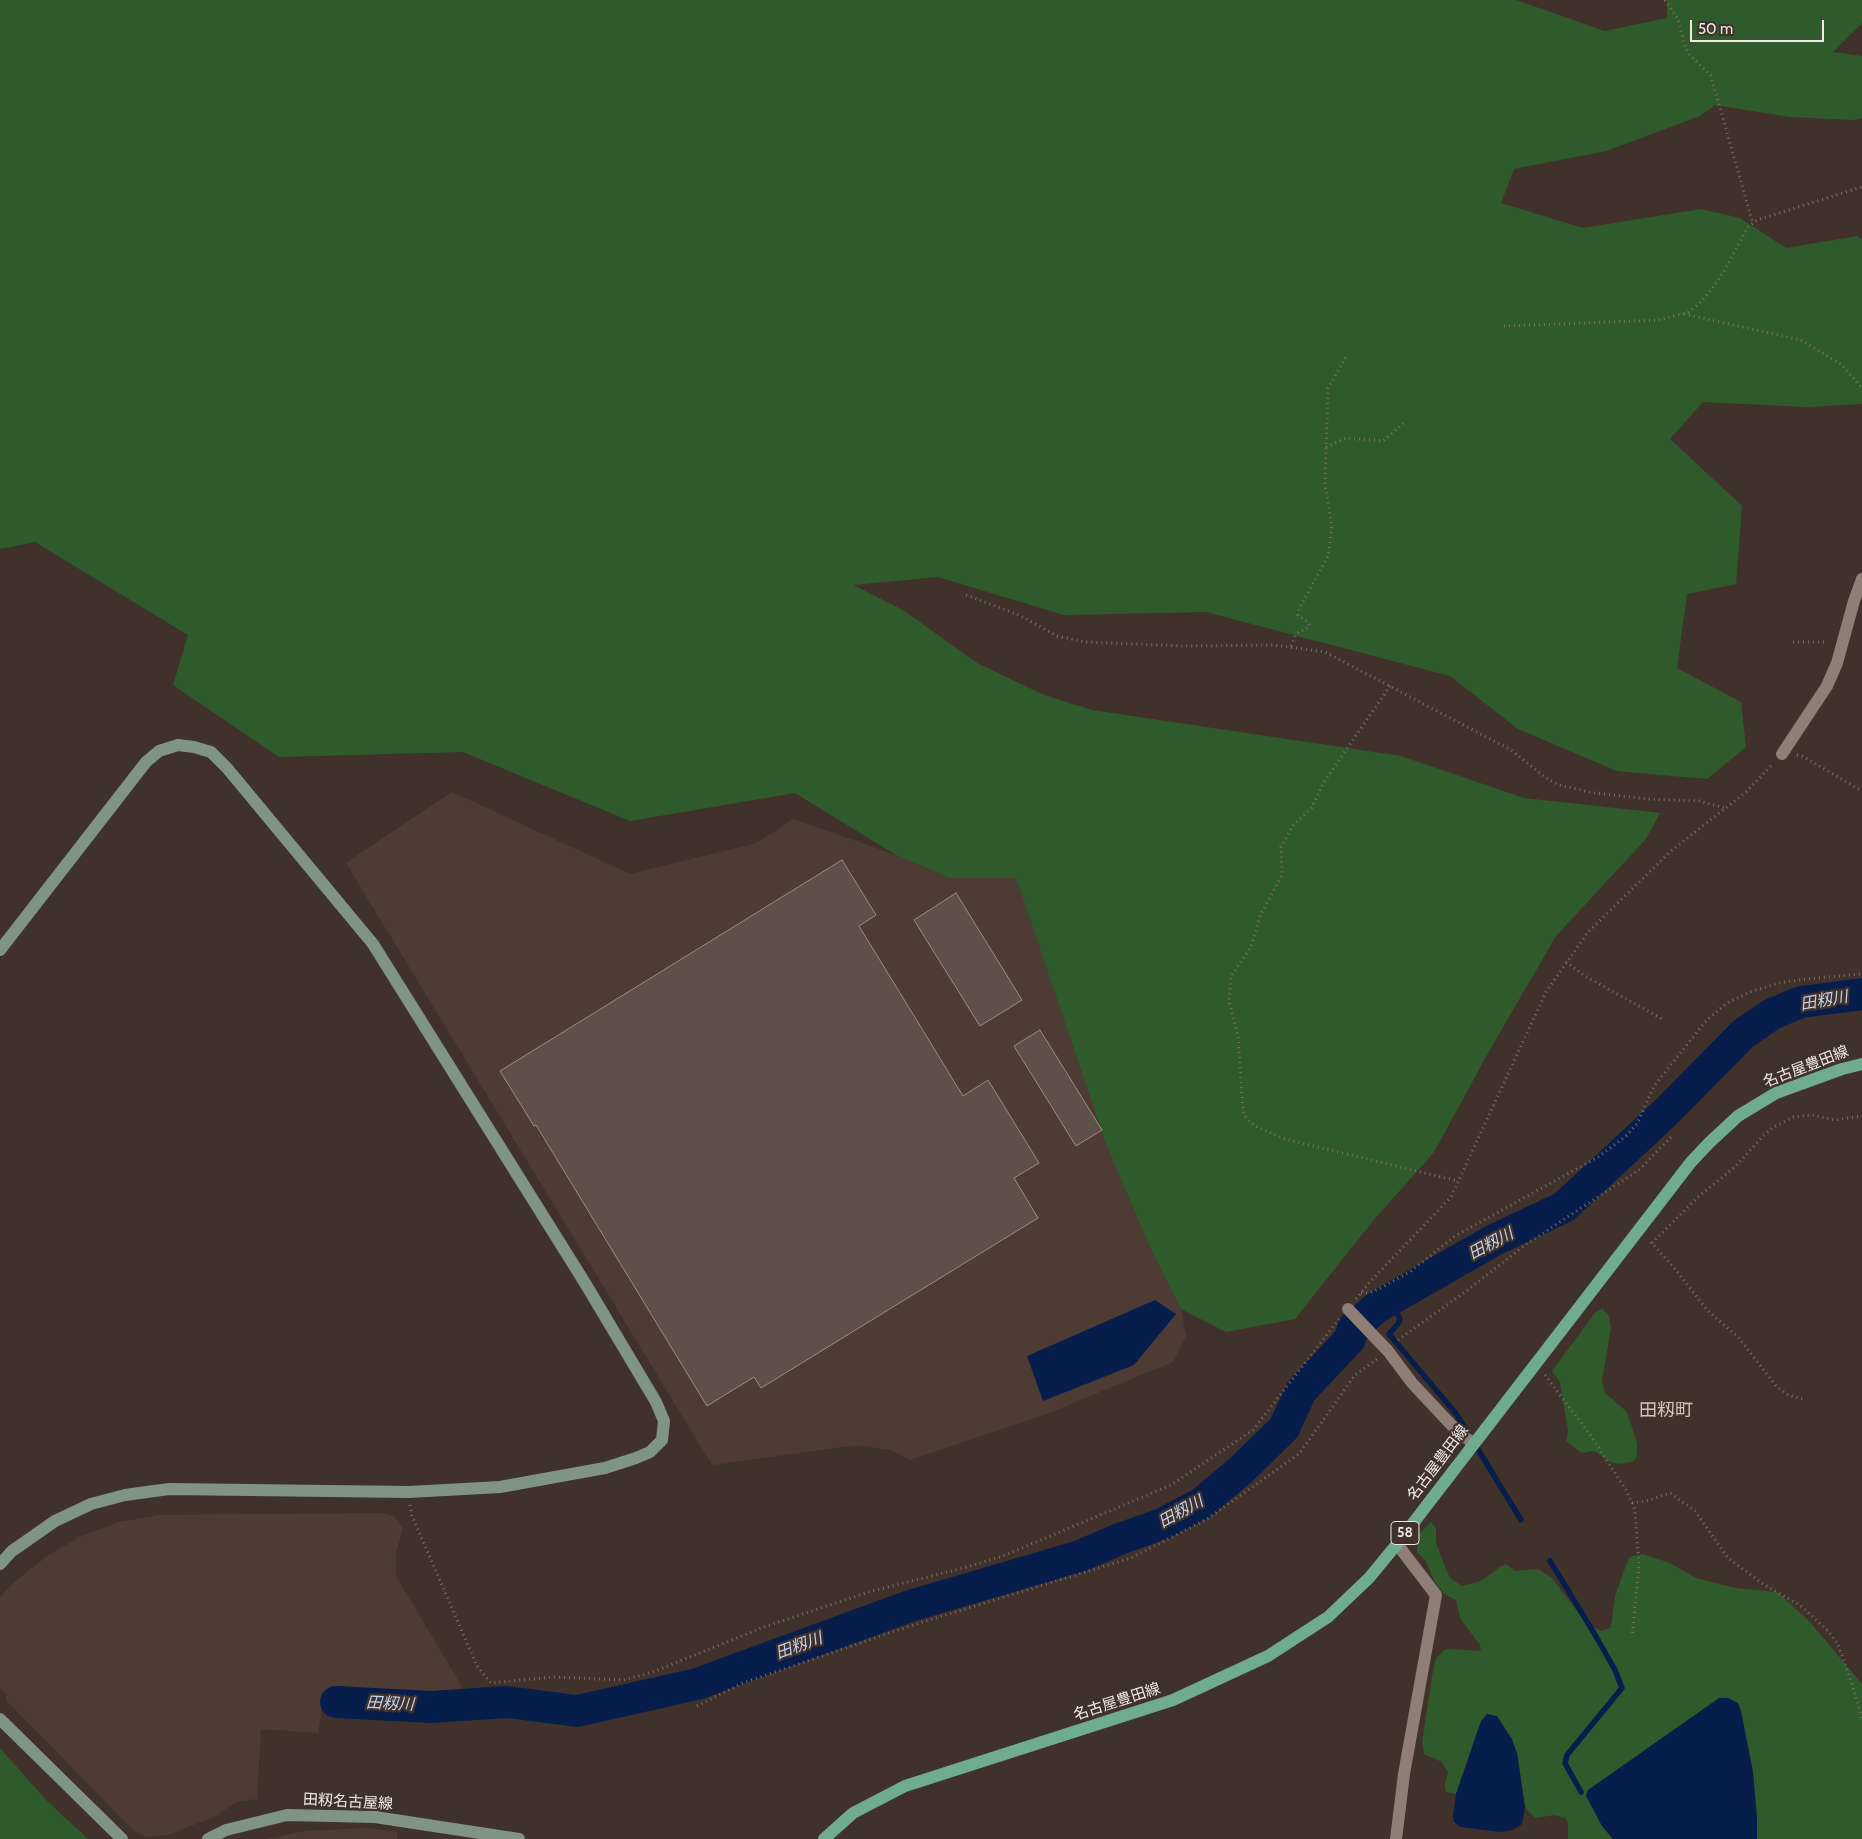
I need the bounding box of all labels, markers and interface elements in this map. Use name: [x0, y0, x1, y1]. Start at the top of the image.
scale bar: [1692, 10, 1826, 42]
text: 50 m: [1698, 20, 1733, 38]
water label: 田籾川: [1799, 987, 1849, 1015]
street label: 名古屋豊田線: [1761, 1042, 1851, 1092]
water label: 田籾川: [1465, 1224, 1517, 1264]
district label: 田籾町: [1639, 1400, 1693, 1422]
street label: 名古屋豊田線: [1404, 1422, 1472, 1504]
water label: 田籾川: [1155, 1492, 1207, 1532]
road number: 58: [1391, 1522, 1419, 1545]
water label: 田籾川: [773, 1629, 825, 1663]
street label: 名古屋豊田線: [1071, 1680, 1163, 1724]
water label: 田籾川: [366, 1693, 414, 1715]
street label: 田籾名古屋線: [303, 1791, 393, 1813]

